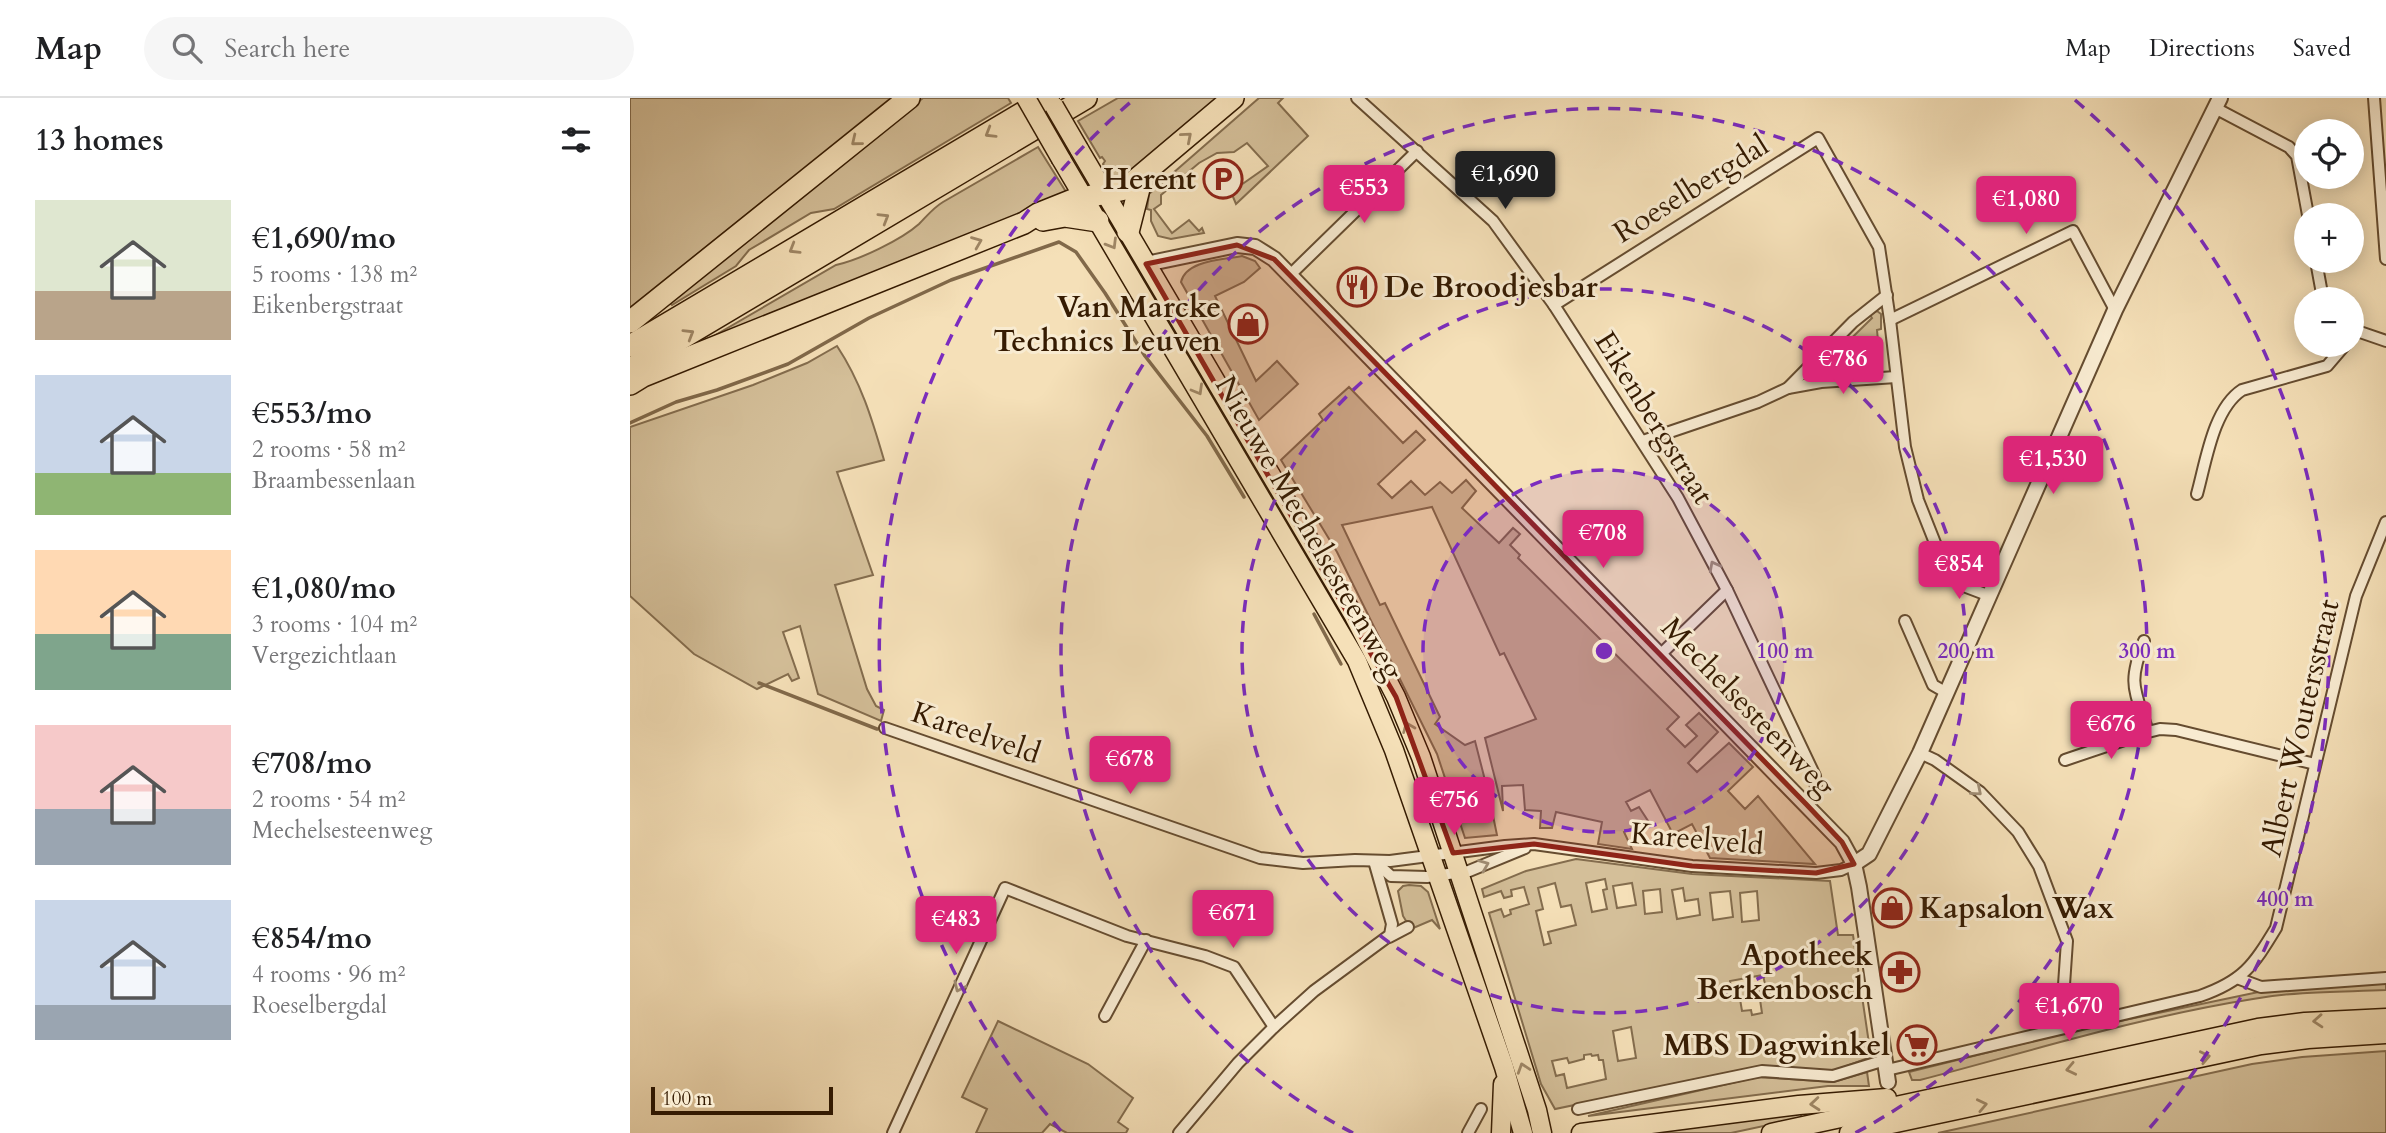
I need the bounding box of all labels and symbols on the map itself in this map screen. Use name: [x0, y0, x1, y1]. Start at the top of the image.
one-way arrow: [984, 125, 997, 138]
street label: Roeselbergdal: [1606, 125, 1777, 253]
one-way arrow: [852, 132, 864, 145]
one-way arrow: [1179, 133, 1192, 145]
pin: €1,690: [1448, 152, 1562, 211]
parking icon: Herent: [1202, 158, 1244, 200]
place label: Herent: [1103, 159, 1196, 200]
pin: €553: [1323, 166, 1405, 225]
pin: €1,080: [1969, 176, 2083, 236]
one-way arrow: [877, 213, 890, 226]
one-way arrow: [970, 237, 982, 251]
one-way arrow: [1103, 237, 1116, 250]
one-way arrow: [788, 241, 801, 254]
restaurant icon: De Broodjesbar: [1336, 266, 1378, 308]
place label: De Broodjesbar: [1384, 267, 1599, 308]
place label: Van Marcke Technics Leuven: [993, 287, 1221, 362]
shop icon: Van Marcke Technics Leuven: [1227, 303, 1269, 345]
street label: Eikenbergstraat: [1584, 324, 1724, 513]
one-way arrow: [681, 329, 694, 342]
pin: €786: [1802, 336, 1884, 396]
street label: Nieuwe Mechelsesteenweg: [1205, 368, 1413, 688]
one-way arrow: [1190, 382, 1203, 395]
pin: €1,530: [1996, 436, 2110, 496]
pin: €708: [1562, 510, 1644, 570]
pin: €854: [1918, 542, 2000, 601]
one-way arrow: [1709, 561, 1722, 573]
street label: Albert Woutersstraat: [2250, 595, 2350, 861]
street label: Mechelsesteenweg: [1652, 608, 1845, 806]
text: 100 m: [1756, 637, 1814, 666]
text: 200 m: [1937, 637, 1995, 666]
text: 300 m: [2118, 637, 2176, 666]
centre of rings: [1592, 639, 1616, 663]
street label: Kareelveld: [906, 692, 1046, 774]
pin: €676: [2070, 702, 2152, 761]
one-way arrow: [1403, 721, 1417, 733]
pin: €678: [1089, 736, 1171, 796]
pin: €756: [1413, 778, 1495, 837]
one-way arrow: [1968, 783, 1981, 795]
street label: Kareelveld: [1629, 813, 1765, 865]
one-way arrow: [1476, 859, 1489, 873]
text: 400 m: [2256, 885, 2314, 914]
shop icon: Kapsalon Wax: [1871, 887, 1913, 929]
place label: Kapsalon Wax: [1919, 888, 2114, 929]
pin: €671: [1192, 890, 1274, 950]
pin: €483: [915, 896, 997, 956]
place label: Apotheek Berkenbosch: [1697, 935, 1873, 1010]
pharmacy icon: Apotheek Berkenbosch: [1879, 951, 1921, 993]
one-way arrow: [954, 980, 968, 992]
pin: €1,670: [2012, 984, 2126, 1043]
one-way arrow: [2312, 1013, 2323, 1028]
supermarket icon: MBS Dagwinkel: [1896, 1024, 1938, 1066]
place label: MBS Dagwinkel: [1663, 1025, 1890, 1066]
one-way arrow: [2199, 1051, 2211, 1066]
one-way arrow: [2065, 1060, 2077, 1075]
one-way arrow: [1517, 1062, 1531, 1074]
scale bar: [651, 1084, 833, 1116]
one-way arrow: [1809, 1096, 1820, 1111]
one-way arrow: [1976, 1098, 1988, 1113]

